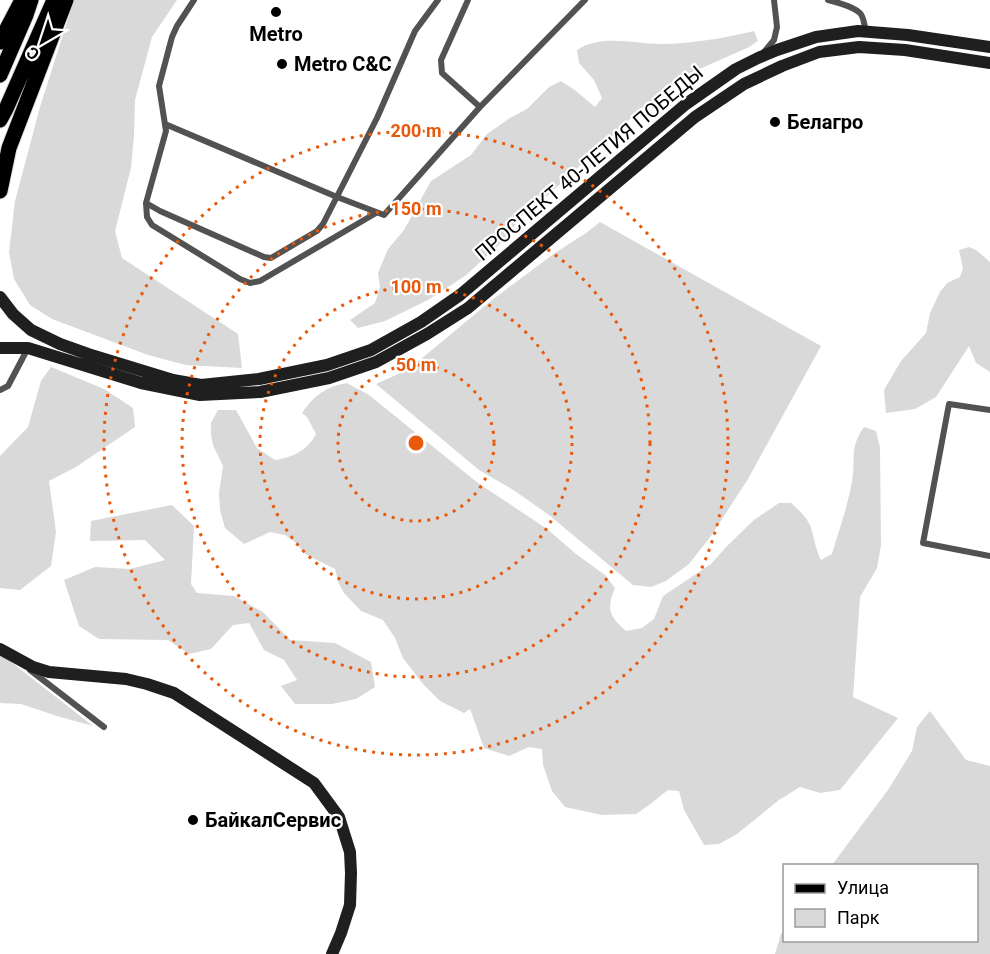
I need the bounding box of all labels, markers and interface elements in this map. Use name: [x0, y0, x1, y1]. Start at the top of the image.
marker: Metro: [269, 5, 283, 19]
north arrow: [12, 12, 72, 72]
place label: Metro: [249, 22, 303, 46]
text: С: [23, 43, 43, 64]
place label: Metro C&C: [294, 52, 392, 76]
marker: Metro C&C: [275, 57, 289, 71]
street label: ПРОСПЕКТ 40-ЛЕТИЯ ПОБЕДЫ: [470, 60, 708, 266]
place label: Белагро: [787, 110, 863, 134]
marker: Белагро: [768, 115, 782, 129]
text: 200 m: [390, 120, 442, 141]
text: 150 m: [390, 198, 442, 219]
text: 100 m: [390, 276, 442, 297]
text: 50 m: [396, 354, 436, 375]
centre of rings: [406, 433, 426, 453]
place label: БайкалСервис: [205, 808, 341, 832]
marker: БайкалСервис: [186, 813, 200, 827]
legend: [783, 864, 978, 942]
text: Улица: [837, 877, 889, 898]
text: Парк: [837, 907, 880, 928]

